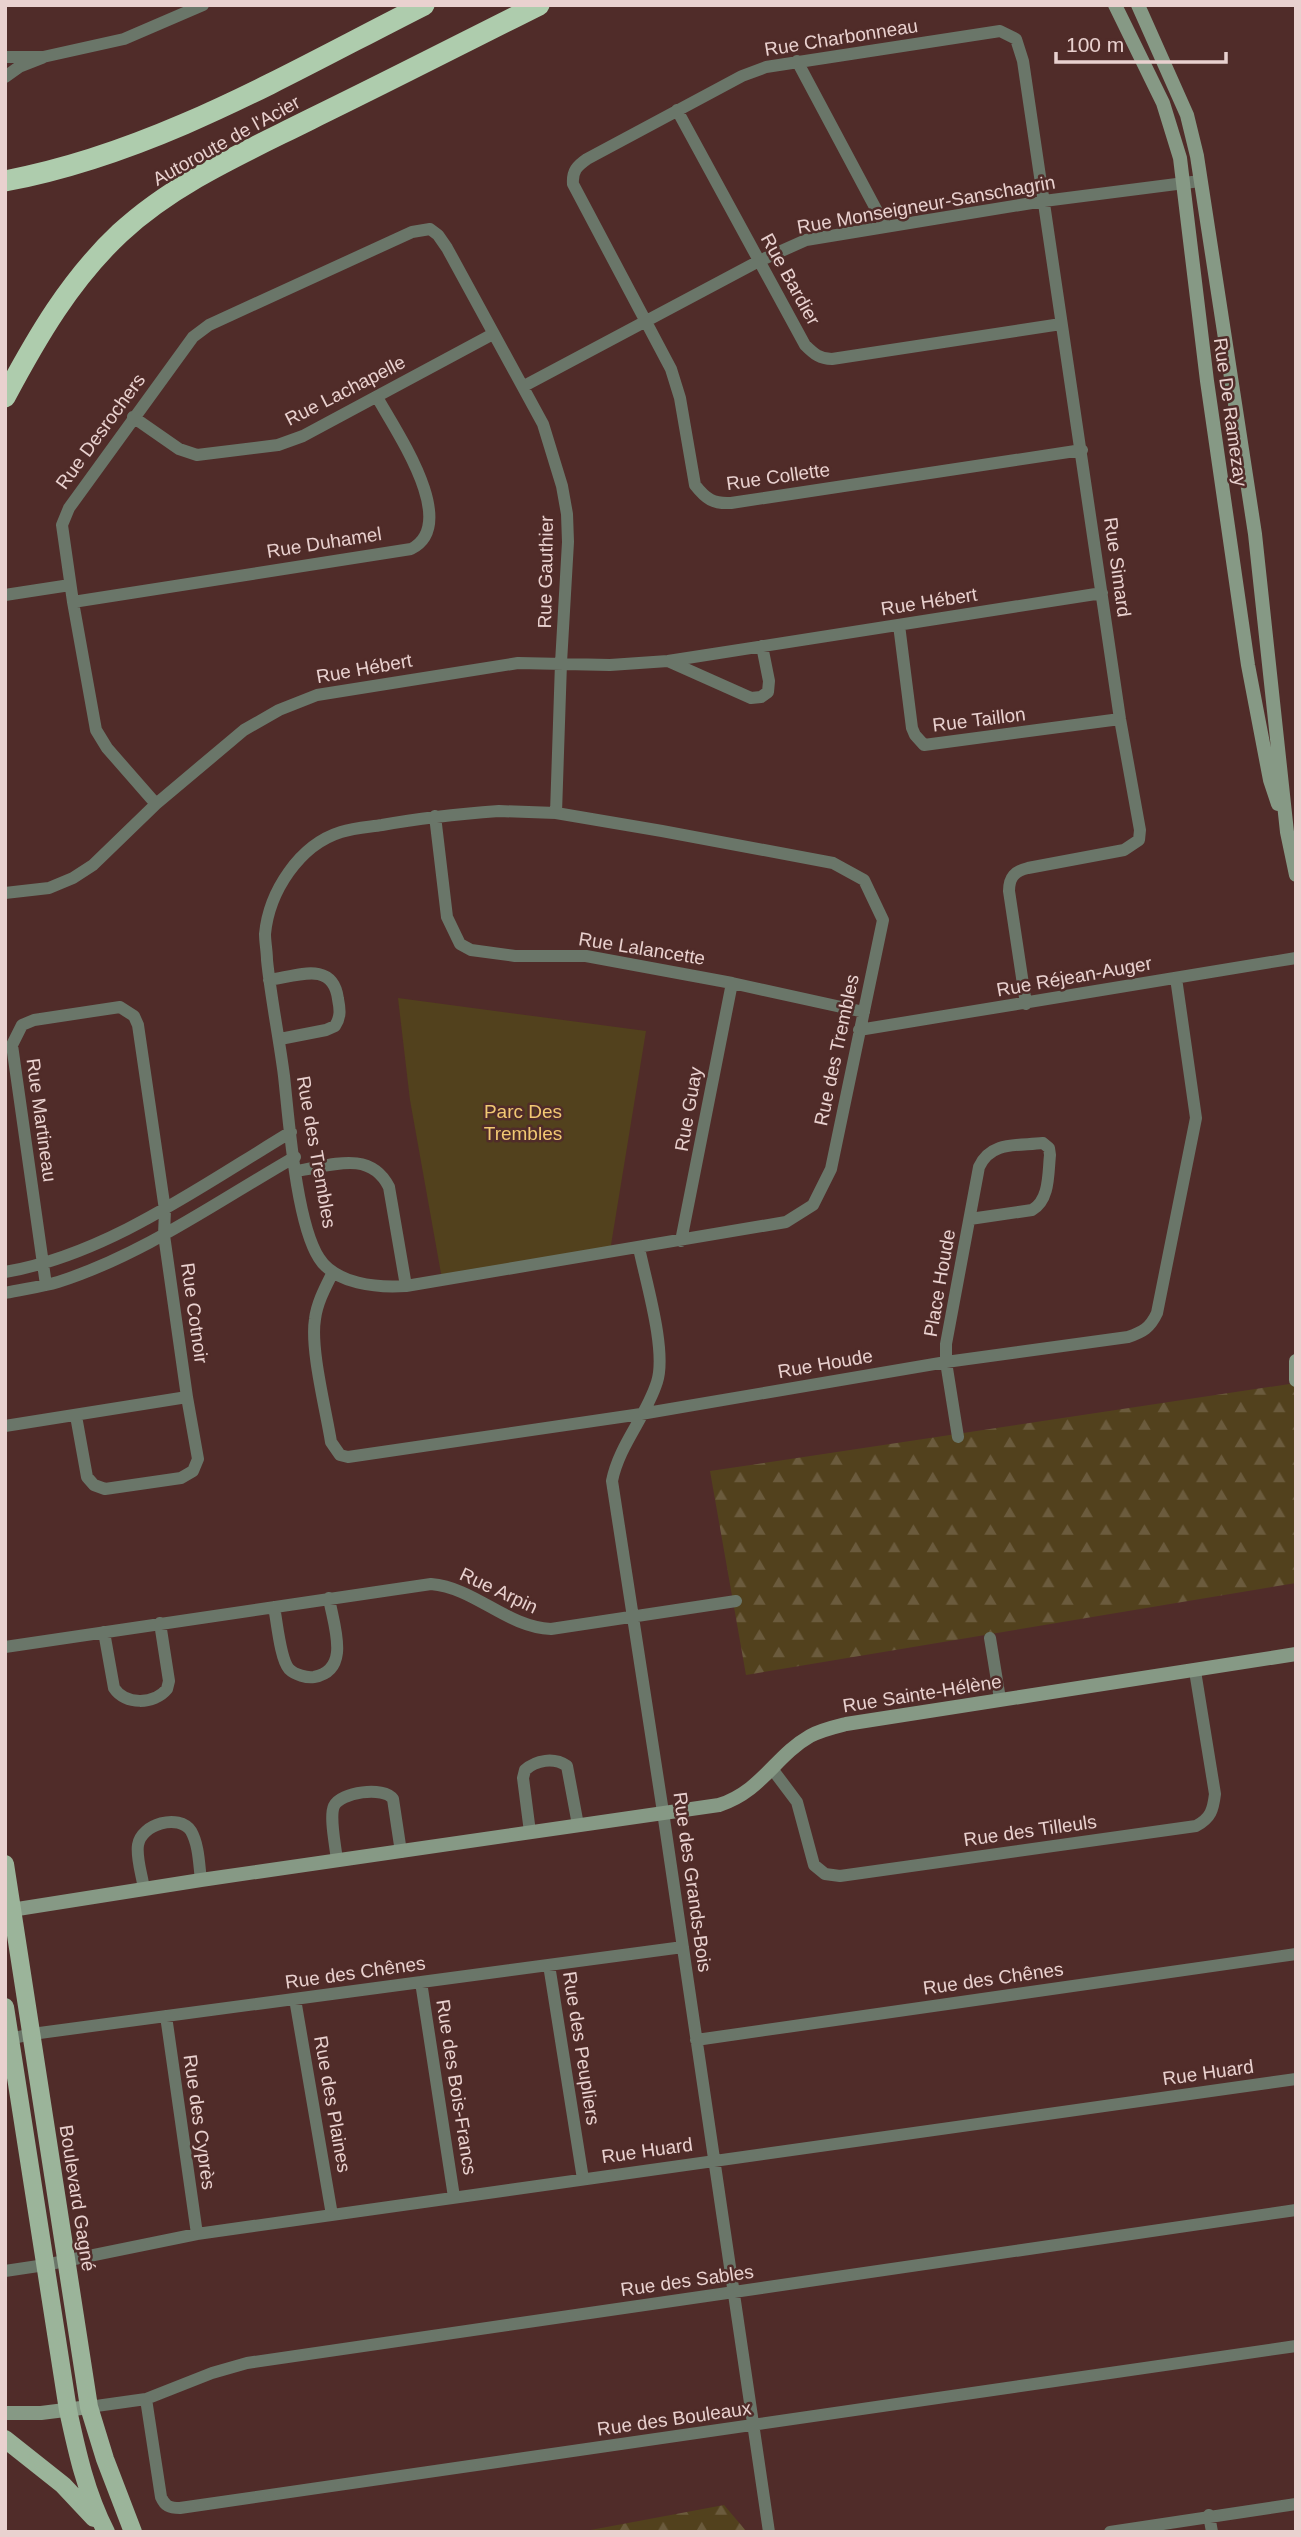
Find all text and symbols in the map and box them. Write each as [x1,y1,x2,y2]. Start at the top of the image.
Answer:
street label: Rue Charbonneau [763,15,919,60]
scale bar [1056,21,1226,65]
text: 100 m [1066,33,1124,56]
street label: Autoroute de l'Acier [149,91,304,190]
street label: Rue Monseigneur-Sanschagrin [795,171,1057,238]
street label: Rue Bardier [757,230,825,329]
street label: Rue De Ramezay [1210,336,1251,488]
street label: Rue Lachapelle [282,351,409,430]
street label: Rue Desrochers [52,370,149,493]
street label: Rue Collette [725,459,831,494]
street label: Rue Gauthier [534,515,557,629]
street label: Rue Simard [1100,516,1135,618]
street label: Rue Duhamel [265,523,383,562]
street label: Rue Hébert [879,583,979,619]
street label: Rue Hébert [314,650,414,687]
street label: Rue Taillon [931,703,1027,736]
street label: Rue Lalancette [577,928,707,969]
street label: Rue Réjean-Auger [995,952,1154,1000]
street label: Rue des Trembles [810,973,863,1128]
street label: Rue Martineau [22,1057,61,1183]
street label: Rue Guay [671,1065,706,1153]
street label: Rue des Trembles [293,1074,340,1230]
park label: Parc Des Trembles [484,1101,562,1144]
street label: Place Houde [920,1228,959,1338]
street label: Rue Cotnoir [177,1261,212,1365]
street label: Rue Houde [776,1345,874,1382]
street label: Rue Arpin [457,1563,541,1618]
street label: Rue Sainte-Hélène [841,1671,1003,1716]
street label: Rue des Grands-Bois [669,1791,716,1973]
street label: Rue des Tilleuls [962,1811,1098,1850]
street label: Rue des Chênes [284,1952,427,1993]
street label: Rue des Chênes [922,1958,1065,1999]
street label: Rue des Peupliers [559,1970,604,2126]
street label: Rue des Bois-Francs [432,1998,481,2176]
street label: Rue des Plaines [310,2034,355,2174]
street label: Rue des Cyprès [180,2053,219,2191]
street label: Rue Huard [1161,2056,1255,2089]
street label: Boulevard Gagné [56,2123,99,2273]
street label: Rue Huard [600,2134,694,2167]
street label: Rue des Sables [619,2261,755,2300]
street label: Rue des Bouleaux [596,2397,753,2440]

